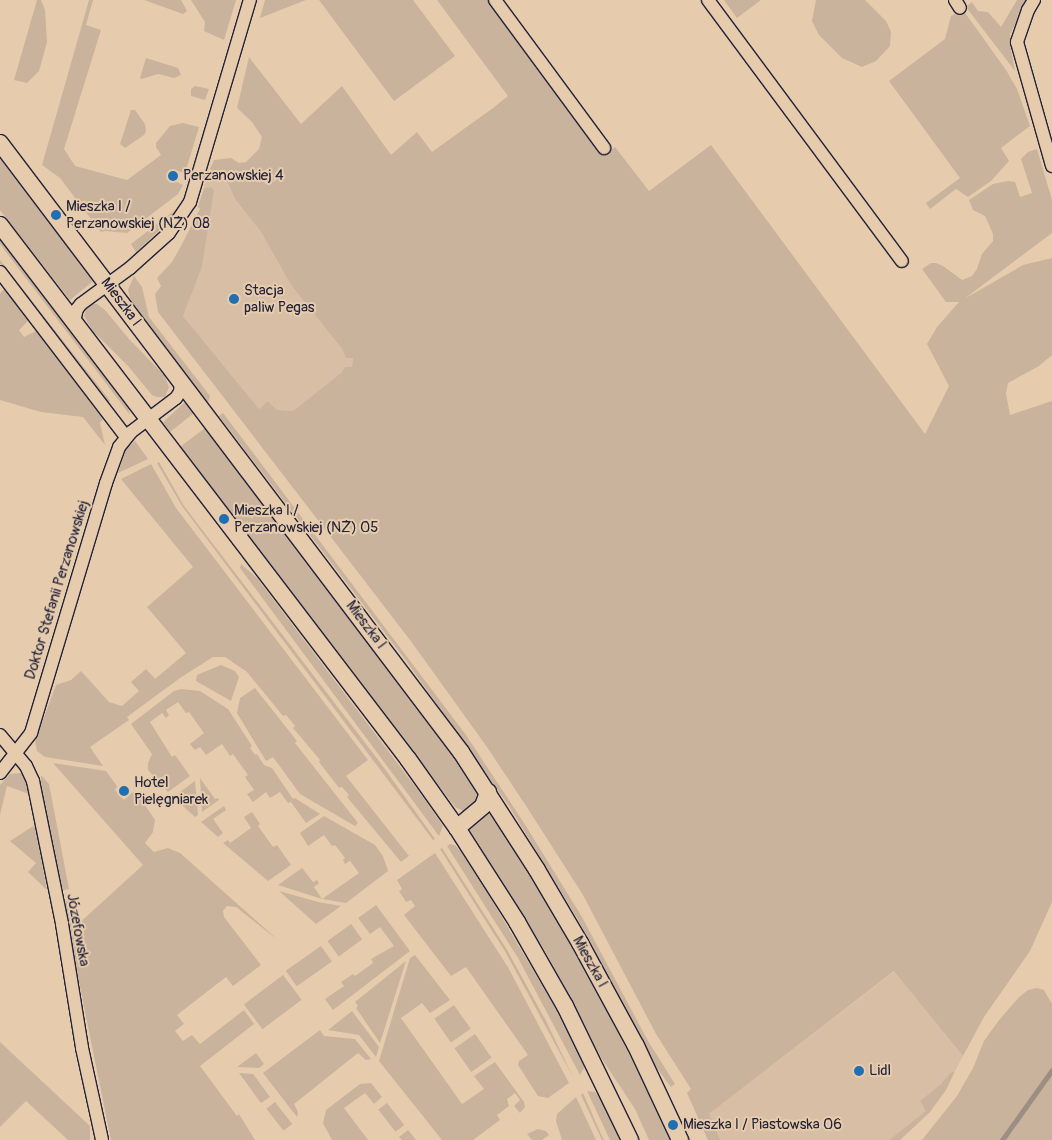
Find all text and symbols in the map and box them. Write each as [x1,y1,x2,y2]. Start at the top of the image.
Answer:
place label: Perzanowskiej 4 [183,167,284,185]
marker: Perzanowskiej 4 [167,170,179,182]
place label: Mieszka I / Perzanowskiej (NŻ) 08 [66,197,210,232]
marker: Mieszka I / Perzanowskiej (NŻ) 08 [50,209,62,221]
street label: Mieszka I [97,274,145,330]
place label: Stacja paliw Pegas [244,281,315,316]
marker: Stacja paliw Pegas [228,293,240,305]
street label: Doktor Stefanii Perzanowskiej [21,498,93,682]
place label: Mieszka I / Perzanowskiej (NŻ) 05 [234,501,378,536]
marker: Mieszka I / Perzanowskiej (NŻ) 05 [218,513,230,525]
street label: Mieszka I [342,597,390,653]
place label: Hotel Pielęgniarek [134,773,208,808]
marker: Hotel Pielęgniarek [118,785,130,797]
street label: Józefowska [63,892,93,968]
street label: Mieszka I [569,933,611,991]
place label: Lidl [869,1062,891,1080]
marker: Lidl [853,1065,865,1077]
place label: Mieszka I / Piastowska 06 [683,1116,842,1134]
marker: Mieszka I / Piastowska 06 [667,1119,679,1131]

